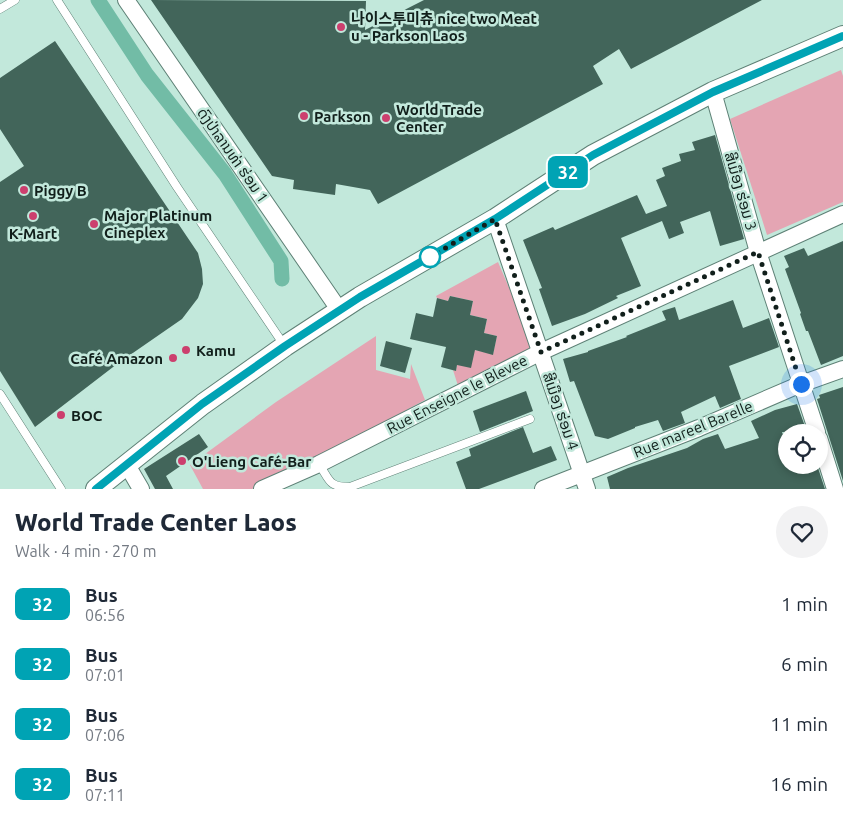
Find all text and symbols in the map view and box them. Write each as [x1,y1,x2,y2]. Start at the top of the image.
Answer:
place label: 나이스투미츄 nice two Meat u - Parkson Laos [351,10,537,44]
marker: 나이스투미츄 nice two Meat u - Parkson Laos [335,21,347,33]
place label: World Trade Center [396,101,482,135]
street label: ດົງປ່າລານທ່າ ຮ່ອມ 1 [194,104,272,206]
place label: Parkson [314,108,371,125]
marker: Parkson [298,110,310,122]
marker: World Trade Center [380,112,392,124]
street label: ສີເມືອງ ຮ່ອມ 3 [722,150,760,232]
line badge: 32 [546,156,590,188]
text: 32 [558,162,578,182]
place label: Piggy B [34,182,87,199]
marker: Piggy B [18,184,30,196]
place label: Major Platinum Cineplex [104,207,212,241]
marker: K-Mart [27,210,39,222]
marker: Major Platinum Cineplex [88,218,100,230]
place label: K-Mart [9,225,58,242]
unlabelled marker [419,246,441,268]
place label: Kamu [196,342,236,359]
marker: Kamu [180,344,192,356]
place label: Café Amazon [70,350,163,367]
street label: Rue Enseigne le Blevee [384,351,530,437]
marker: Café Amazon [167,352,179,364]
street label: ສີເມືອງ ຮ່ອມ 4 [540,370,582,452]
your location [789,372,814,397]
street label: Rue mareel Barelle [631,397,755,461]
place label: BOC [71,407,103,424]
marker: BOC [55,409,67,421]
map controls [778,424,828,474]
button: locate [778,424,828,474]
place label: O'Lieng Café-Bar [192,453,312,470]
marker: O'Lieng Café-Bar [176,455,188,467]
button: heart [776,506,828,558]
text: World Trade Center Laos [15,509,297,536]
text: Walk · 4 min · 270 m [15,542,157,560]
text: Bus [85,584,118,606]
text: 1 min [781,593,828,615]
text: 32 [32,594,53,614]
text: 06:56 [85,606,125,624]
text: Bus [85,644,118,666]
text: 6 min [781,653,828,675]
text: 32 [32,654,53,674]
text: 07:01 [85,666,125,684]
text: Bus [85,704,118,726]
text: 11 min [770,713,828,735]
text: 32 [32,714,53,734]
text: 07:06 [85,726,125,744]
text: Bus [85,764,118,786]
text: 16 min [770,773,828,795]
text: 32 [32,774,53,794]
text: 07:11 [85,786,125,804]

